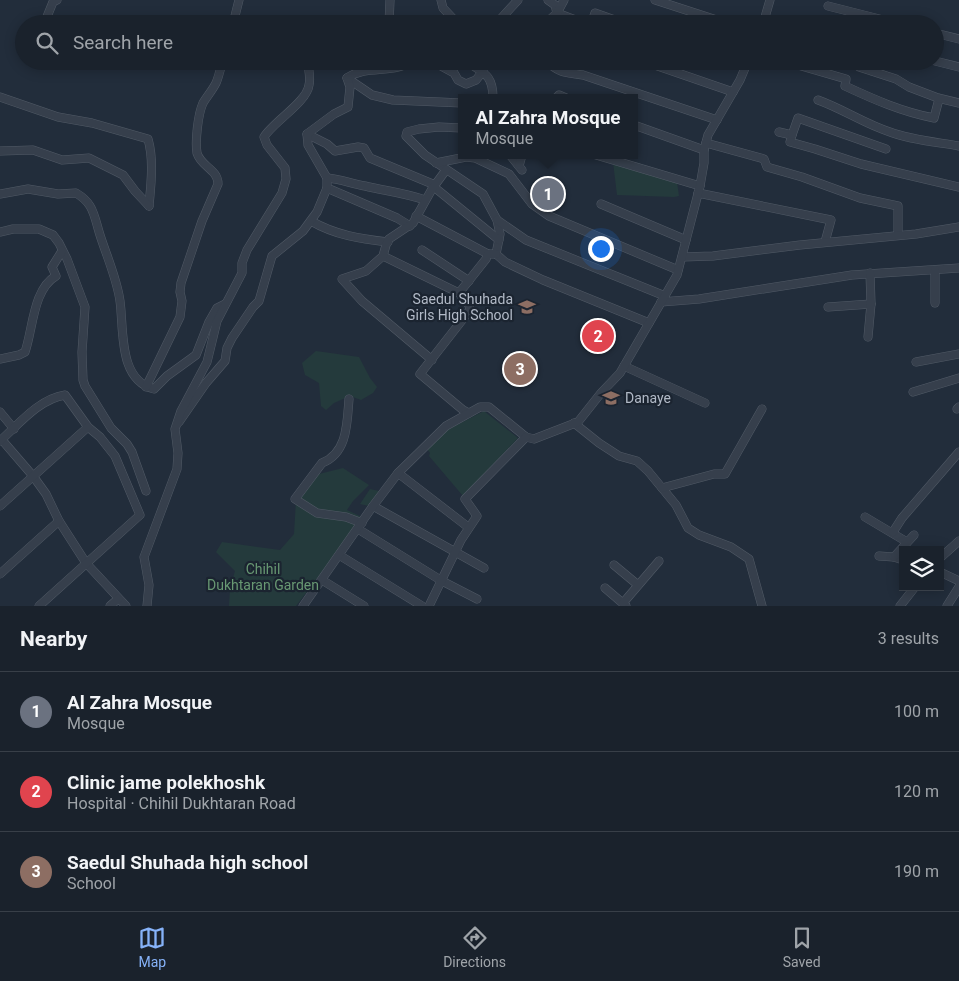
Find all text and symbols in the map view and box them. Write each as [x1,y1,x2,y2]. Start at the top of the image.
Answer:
search box [15,15,944,70]
icon: search [33,29,61,57]
text: Search here [73,31,173,54]
popup [458,94,638,159]
text: Al Zahra Mosque [475,106,621,129]
text: Mosque [475,129,533,148]
pin: 1 [532,175,564,213]
your location [588,236,614,262]
place label: Saedul Shuhada Girls High School [406,291,513,323]
school or university icon: Saedul Shuhada Girls High School [517,297,537,317]
pin: 2 [582,317,614,355]
pin: 3 [504,350,536,388]
school or university icon: Danaye [601,388,621,408]
place label: Danaye [625,390,671,406]
map controls [899,546,944,591]
button: layers [899,546,944,591]
park label: Chihil Dukhtaran Garden [207,561,319,593]
text: Nearby [20,627,87,651]
text: 3 results [878,629,939,648]
text: Al Zahra Mosque [67,691,212,714]
text: 1 [31,702,41,721]
text: 100 m [894,702,939,721]
text: Mosque [67,714,125,733]
text: Clinic jame polekhoshk [67,771,265,794]
text: 2 [31,782,41,801]
text: 120 m [894,782,939,801]
text: Hospital · Chihil Dukhtaran Road [67,794,296,813]
text: Saedul Shuhada high school [67,851,308,874]
text: 3 [31,862,41,881]
text: 190 m [894,862,939,881]
text: School [67,874,116,893]
tab: Map [138,924,166,970]
tab: Directions [443,924,506,970]
tab: Saved [783,924,821,970]

